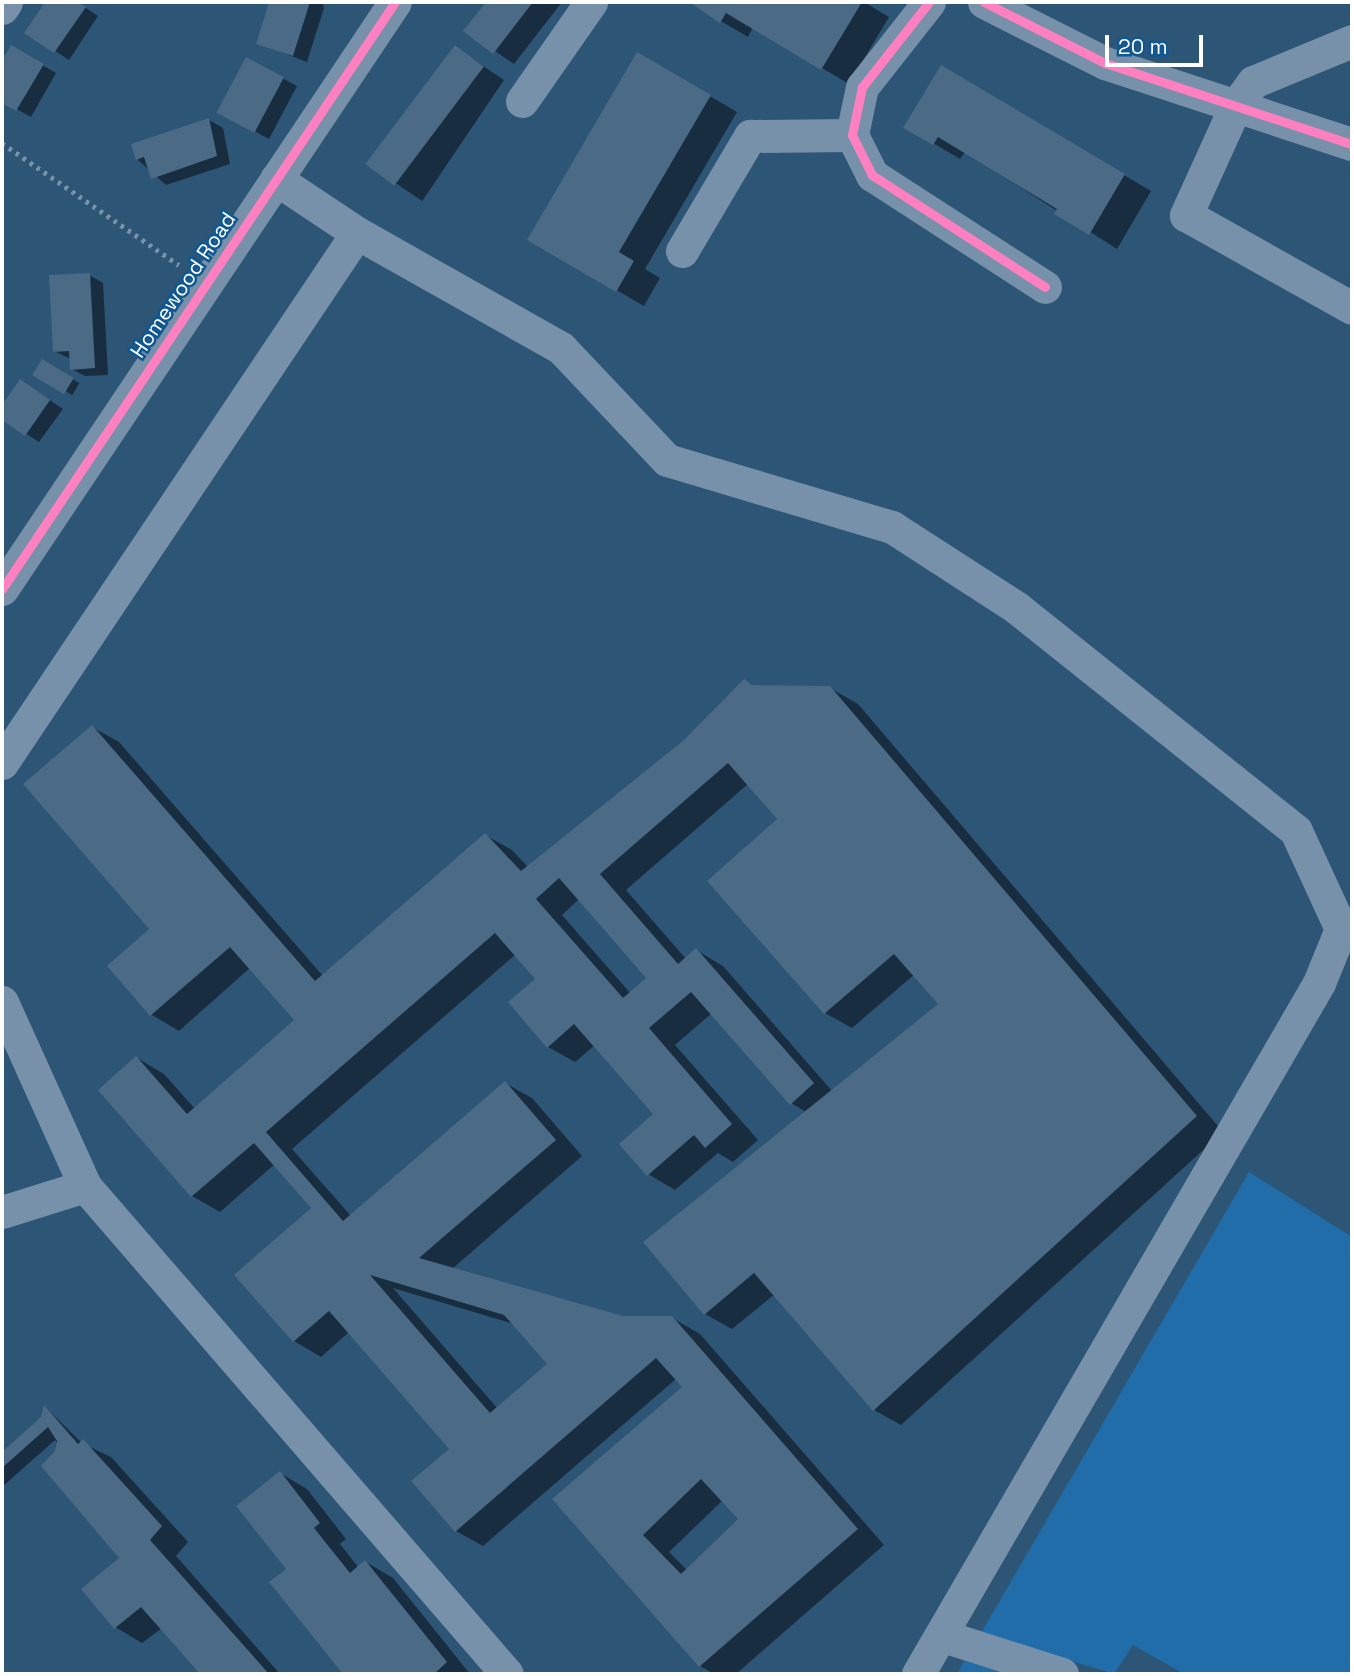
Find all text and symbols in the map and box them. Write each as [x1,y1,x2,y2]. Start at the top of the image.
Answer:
scale bar [1109,21,1207,65]
text: 20 m [1118,33,1168,60]
street label: Homewood Road [125,207,241,363]

